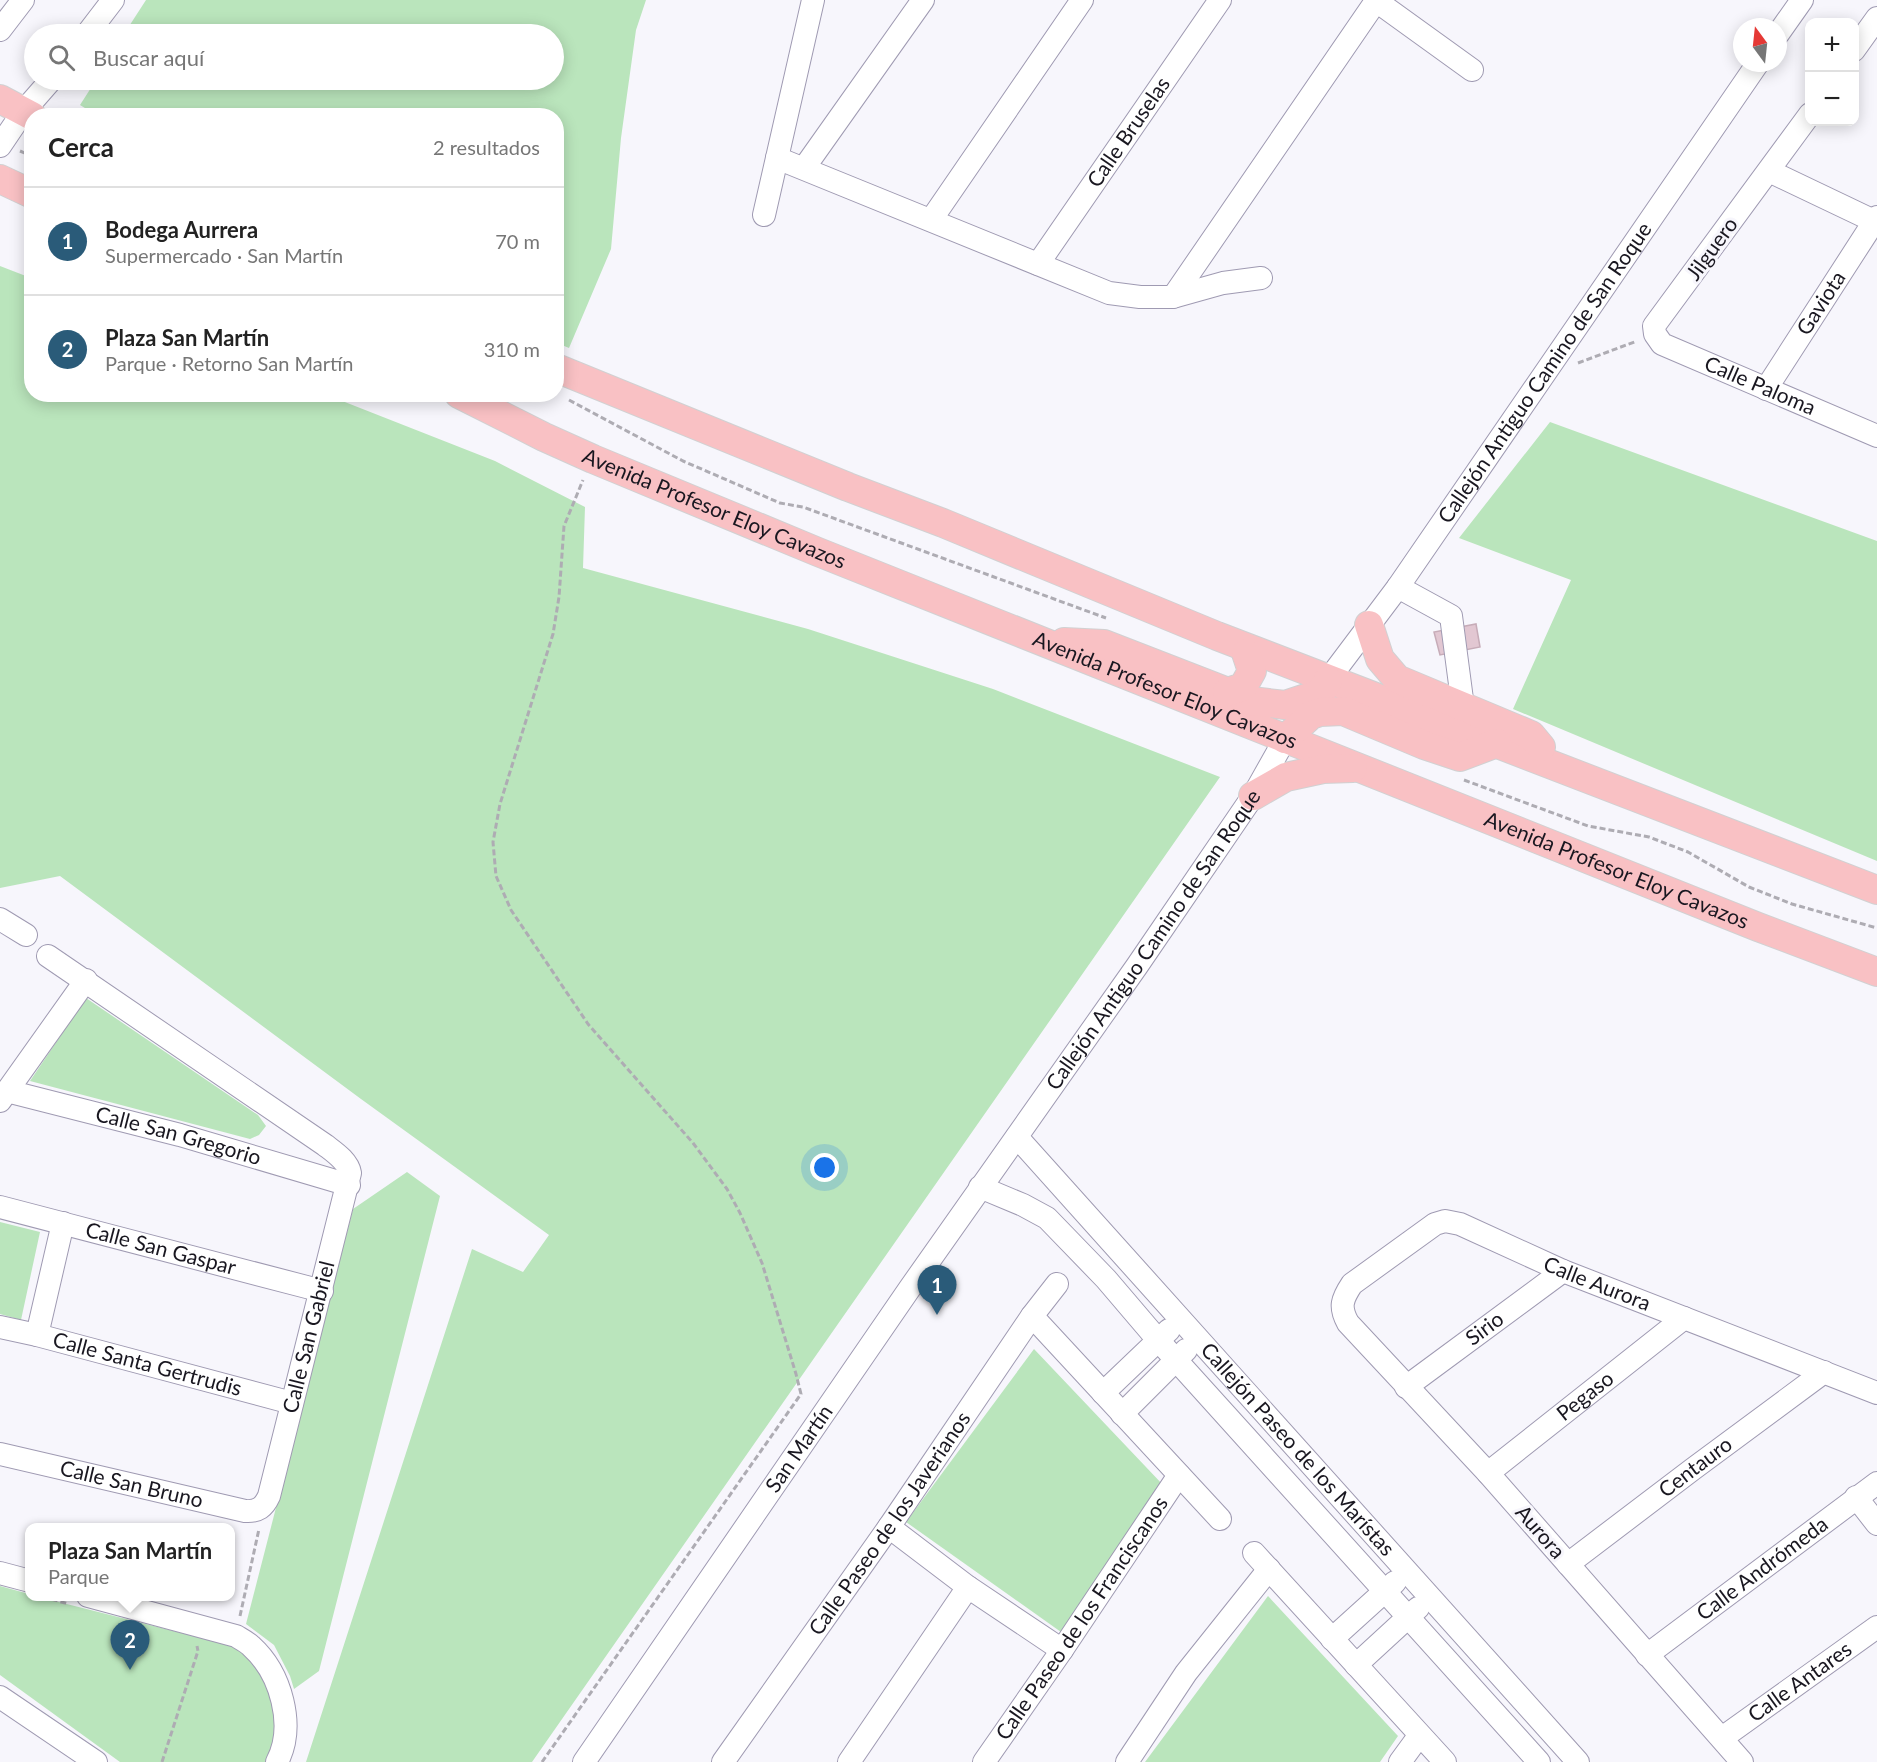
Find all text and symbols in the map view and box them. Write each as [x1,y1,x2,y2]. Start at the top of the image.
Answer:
north arrow [1733,18,1787,72]
map controls [1805,18,1859,126]
button: + [1805,18,1859,72]
search box [24,24,564,90]
icon: search [45,41,78,74]
text: Buscar aquí [93,44,204,71]
street label: Calle Bruselas [1081,72,1174,191]
button: − [1805,72,1859,126]
text: Cerca [48,131,114,163]
text: 2 resultados [433,135,540,159]
street label: Jilguero [1680,212,1742,284]
text: Bodega Aurrera [105,216,258,243]
street label: Callejón Antiguo Camino de San Roque [1432,217,1656,527]
text: 1 [62,229,73,253]
text: 70 m [495,229,540,253]
text: Supermercado · San Martín [105,243,343,267]
street label: Gaviota [1790,266,1850,339]
text: Plaza San Martín [105,324,269,351]
text: 2 [62,337,73,361]
text: 310 m [484,337,540,361]
street label: Calle Paloma [1701,350,1820,419]
text: Parque · Retorno San Martín [105,351,353,375]
street label: Avenida Profesor Eloy Cavazos [579,442,850,573]
street label: Avenida Profesor Eloy Cavazos [1030,625,1301,753]
street label: Callejón Antiguo Camino de San Roque [1040,784,1265,1094]
street label: Avenida Profesor Eloy Cavazos [1481,805,1753,933]
street label: Calle San Gregorio [93,1100,264,1169]
your location [810,1153,839,1182]
street label: Calle San Gaspar [83,1216,239,1279]
street label: Calle Aurora [1540,1250,1655,1315]
street label: Calle San Gabriel [276,1258,338,1415]
pin: 1 [918,1266,956,1315]
street label: Sirio [1460,1305,1508,1350]
street label: Calle Santa Gertrudis [51,1326,245,1400]
street label: Callejón Paseo de los Marístas [1197,1337,1401,1560]
street label: Pegaso [1551,1365,1618,1425]
street label: San Martín [759,1399,837,1497]
street label: Calle Paseo de los Javerianos [803,1406,975,1639]
street label: Centauro [1653,1431,1736,1502]
street label: Calle San Bruno [58,1454,206,1512]
street label: Calle Paseo de los Franciscanos [989,1491,1172,1744]
street label: Aurora [1511,1499,1571,1563]
street label: Calle Andrómeda [1691,1510,1832,1625]
popup [25,1523,235,1601]
text: Plaza San Martín [48,1537,212,1564]
text: Parque [48,1564,109,1588]
pin: 2 [110,1620,150,1670]
street label: Calle Antares [1743,1635,1856,1726]

